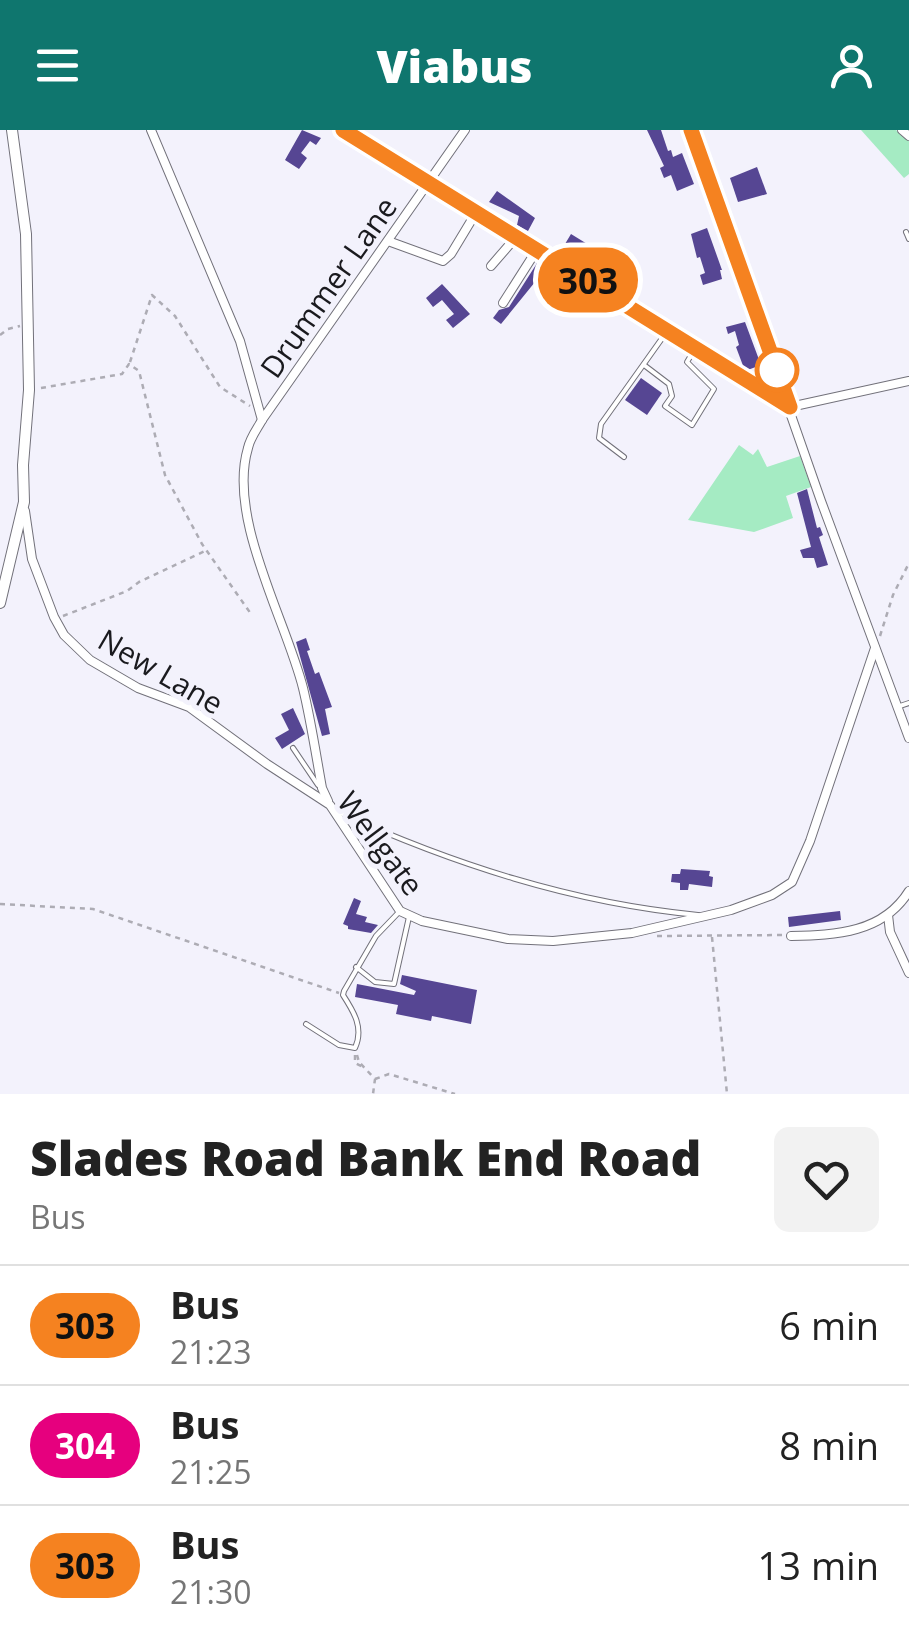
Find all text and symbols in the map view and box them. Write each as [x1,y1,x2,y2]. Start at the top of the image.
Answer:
text: Viabus [376,35,533,96]
icon: menu [30,38,85,93]
icon: person [824,38,879,93]
street label: Drummer Lane [250,188,406,386]
line badge: 303 [530,248,646,312]
text: 303 [558,257,618,304]
unlabelled marker [756,349,798,391]
street label: New Lane [91,619,231,723]
street label: Wellgate [328,783,434,903]
text: Slades Road Bank End Road [30,1125,701,1190]
button: heart [774,1127,879,1232]
text: Bus [30,1195,86,1238]
text: Bus [170,1278,239,1330]
text: 6 min [779,1299,879,1351]
text: 303 [55,1302,115,1349]
text: 21:23 [170,1330,252,1373]
text: Bus [170,1398,239,1450]
text: 8 min [779,1419,879,1471]
text: 304 [55,1422,115,1469]
text: 21:25 [170,1450,252,1493]
text: Bus [170,1518,239,1570]
text: 13 min [758,1539,879,1591]
text: 303 [55,1542,115,1589]
text: 21:30 [170,1570,252,1613]

